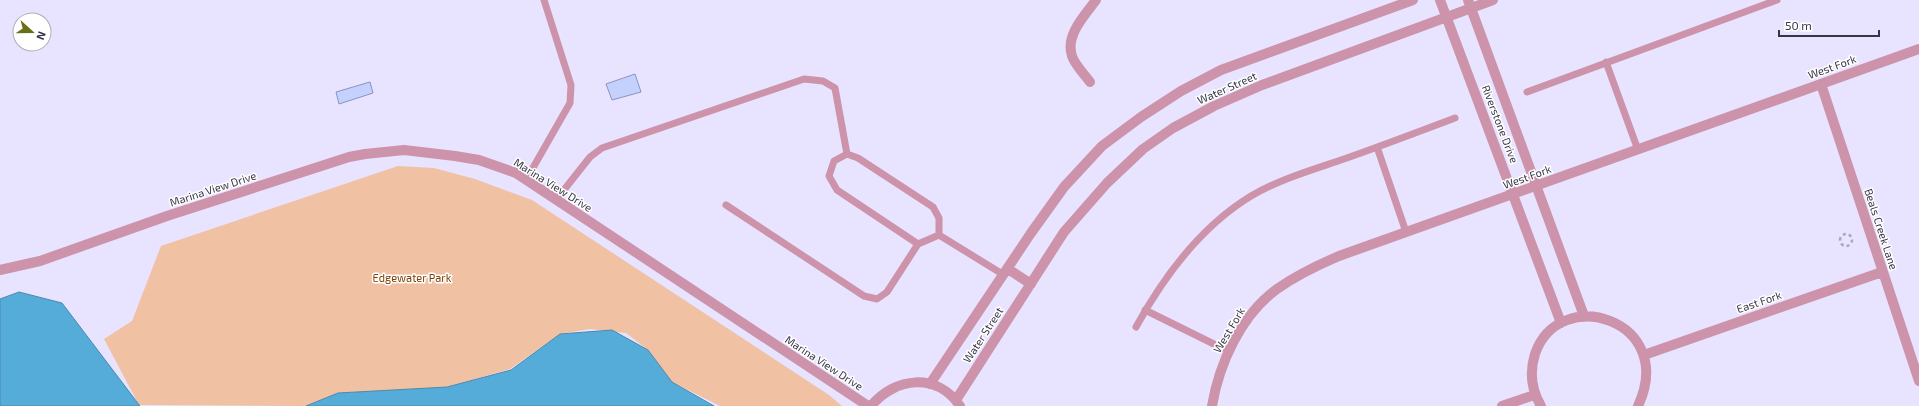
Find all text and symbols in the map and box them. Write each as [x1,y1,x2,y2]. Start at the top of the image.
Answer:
north arrow [12,12,52,52]
scale bar [1779,12,1879,38]
text: 50 m [1785,18,1812,32]
text: N [34,30,49,42]
street label: West Fork [1806,52,1858,81]
street label: Water Street [1195,69,1259,106]
street label: Riverstone Drive [1480,83,1521,165]
street label: Marina View Drive [512,155,595,214]
street label: West Fork [1501,162,1553,191]
street label: Marina View Drive [168,168,258,209]
street label: Beals Creek Lane [1862,187,1901,271]
park label: Edgewater Park [373,271,452,284]
street label: East Fork [1735,288,1783,315]
street label: West Fork [1210,304,1247,355]
street label: Water Street [960,305,1005,365]
street label: Marina View Drive [783,333,866,393]

